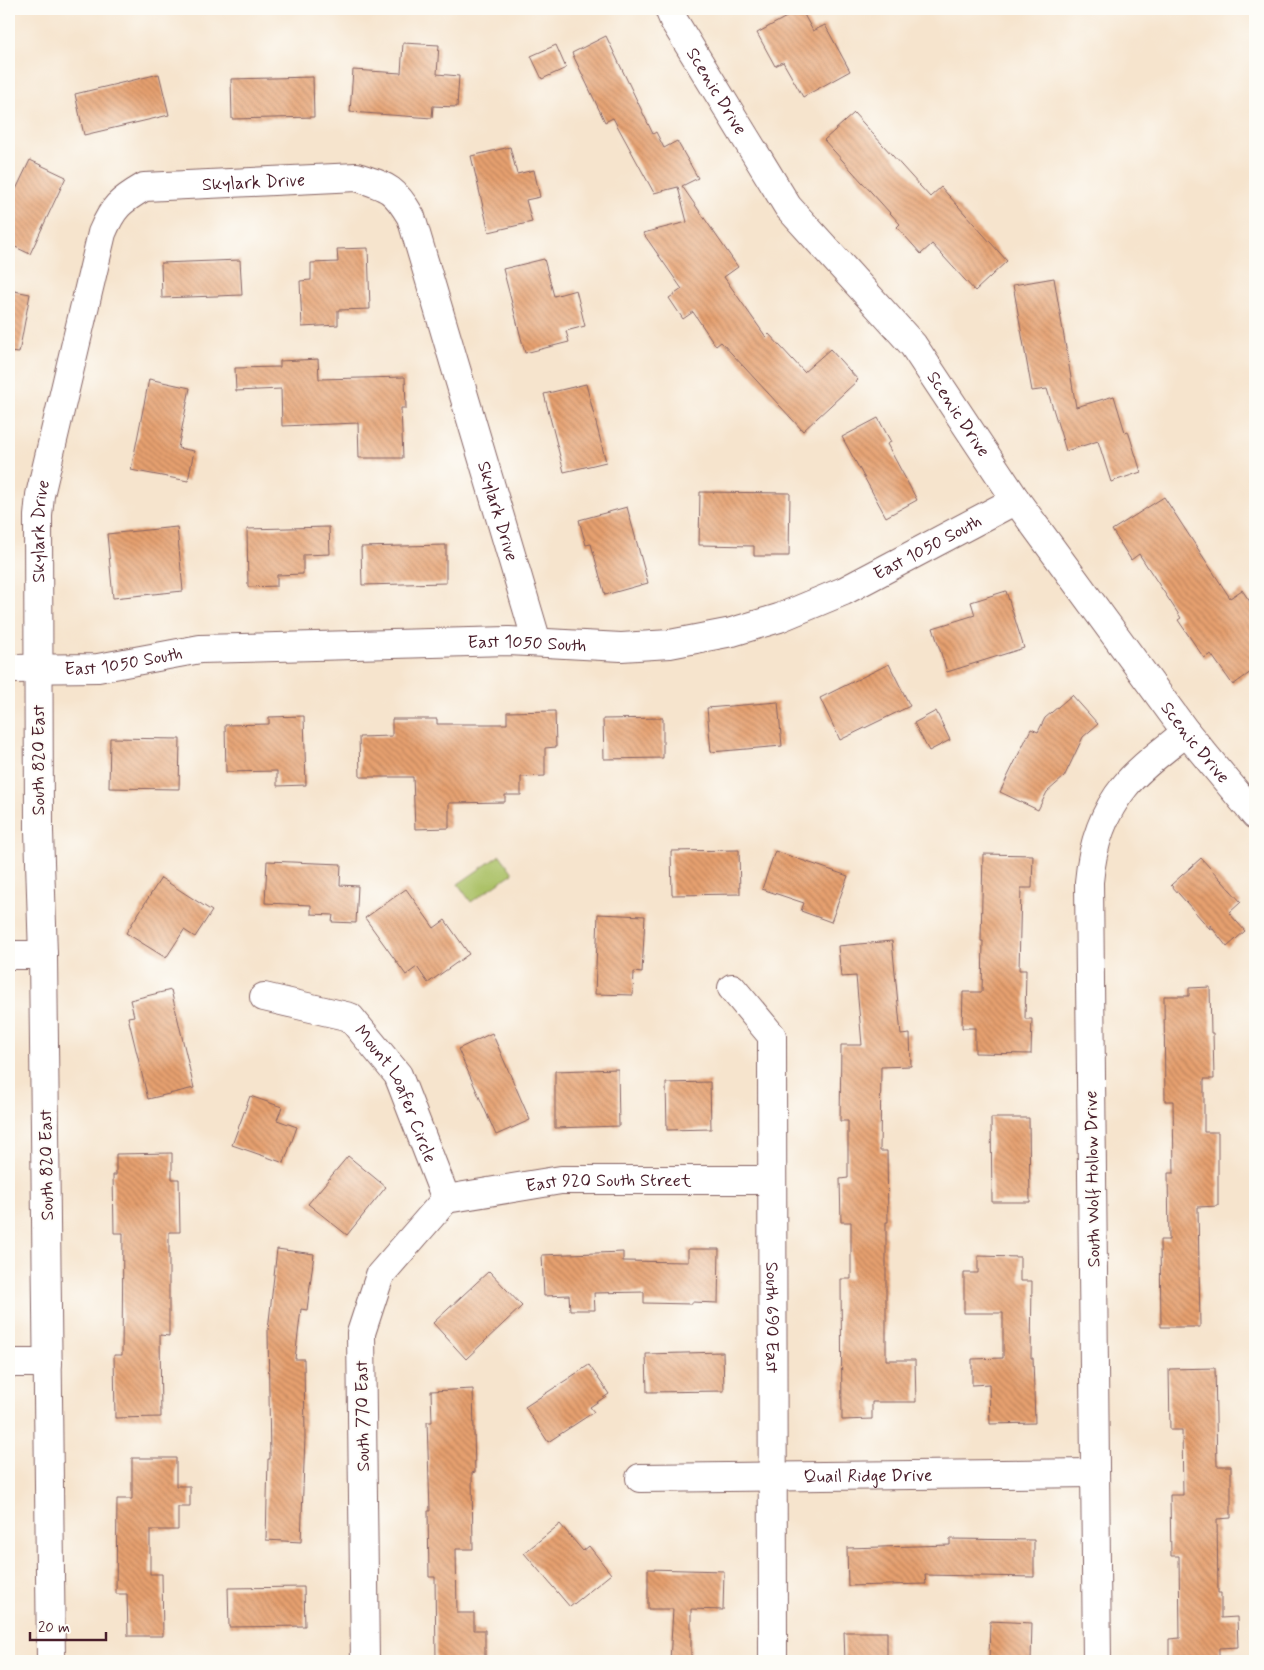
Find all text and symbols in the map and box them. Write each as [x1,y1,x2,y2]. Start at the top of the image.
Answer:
street label: Scenic Drive [680,43,752,140]
street label: Skylark Drive [201,168,306,197]
street label: Scenic Drive [921,367,995,462]
street label: Skylark Drive [471,458,523,564]
street label: Skylark Drive [27,478,56,583]
street label: East 1050 South [870,509,986,586]
street label: East 1050 South [467,630,587,658]
street label: East 1050 South [64,642,184,681]
street label: Scenic Drive [1155,697,1235,789]
street label: South 820 East [27,704,51,816]
street label: Mount Loafer Circle [348,1020,442,1166]
street label: South Wolf Hollow Drive [1079,1090,1107,1268]
street label: South 820 East [34,1109,60,1221]
street label: East 920 South Street [524,1169,692,1199]
street label: South 690 East [759,1262,784,1374]
street label: South 770 East [350,1360,376,1472]
street label: Quail Ridge Drive [803,1464,933,1489]
scale bar [30,1610,106,1642]
text: 20 m [38,1618,70,1638]

